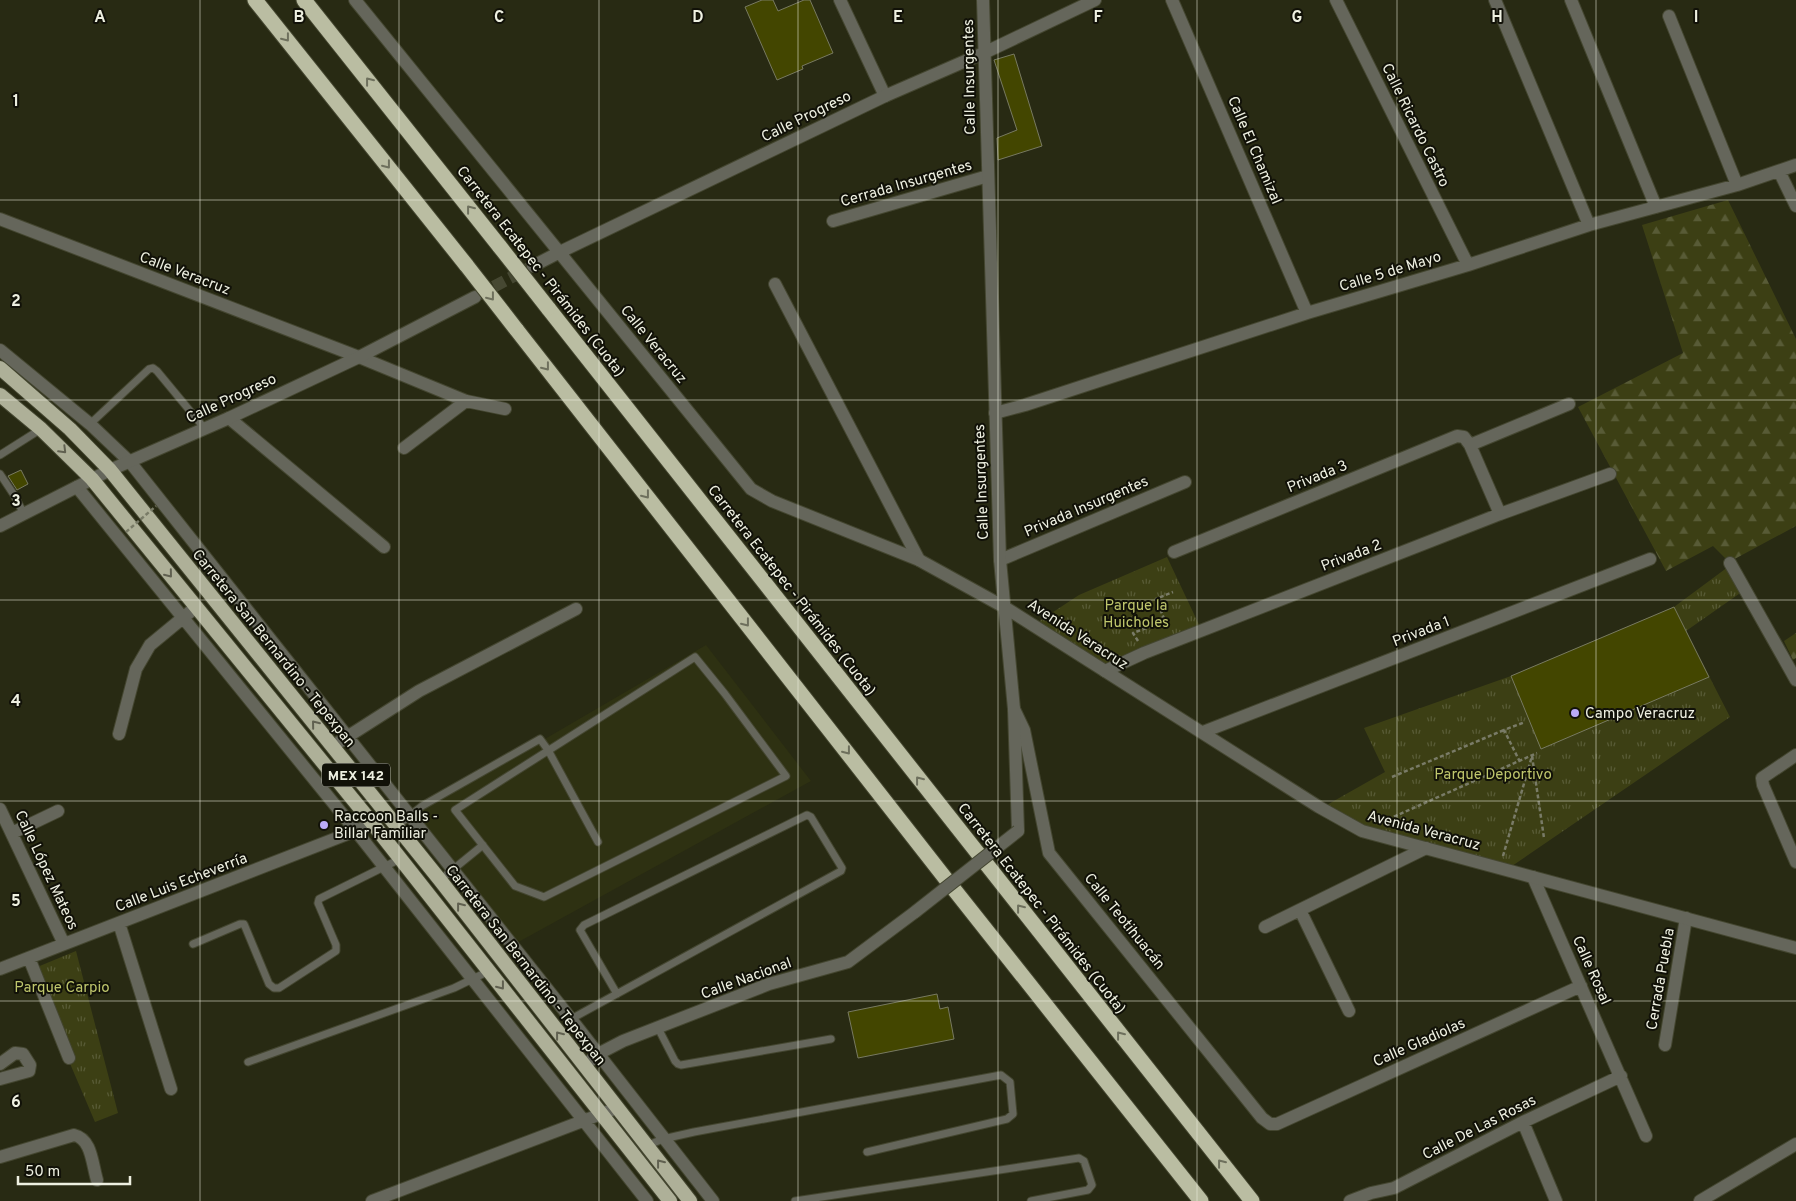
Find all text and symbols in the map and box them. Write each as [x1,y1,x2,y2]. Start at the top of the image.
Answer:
text: A [94,8,106,28]
text: B [293,8,305,28]
text: C [494,8,504,28]
text: D [692,8,704,28]
text: E [893,8,903,28]
text: F [1093,8,1103,28]
text: G [1292,8,1302,28]
text: H [1491,8,1503,28]
text: I [1694,8,1698,28]
street label: Calle Insurgentes [960,19,981,135]
one-way arrow [280,32,288,41]
street label: Calle Ricardo Castro [1376,61,1453,191]
one-way arrow [365,78,374,87]
street label: Calle Progreso [759,87,855,147]
text: 1 [13,92,19,112]
street label: Calle El Chamizal [1222,94,1285,208]
street label: Cerrada Insurgentes [838,157,974,212]
one-way arrow [381,159,389,168]
street label: Carretera Ecatepec - Pirámides (Cuota) [452,163,628,381]
one-way arrow [466,205,475,214]
street label: Calle Veracruz [136,248,233,300]
street label: Calle 5 de Mayo [1337,248,1444,297]
one-way arrow [486,291,494,300]
text: 2 [11,292,21,312]
street label: Calle Veracruz [615,302,690,388]
one-way arrow [541,361,549,370]
street label: Calle Progreso [183,370,280,429]
street label: Calle Insurgentes [971,424,994,540]
one-way arrow [57,445,66,454]
street label: Privada 3 [1285,457,1351,498]
street label: Privada Insurgentes [1022,473,1152,542]
street label: Carretera Ecatepec - Pirámides (Cuota) [703,482,879,700]
one-way arrow [641,489,649,498]
text: 3 [11,492,21,512]
street label: Privada 2 [1318,536,1385,577]
street label: Carretera San Bernardino - Tepexpan [187,546,359,752]
one-way arrow [163,568,172,577]
street label: Avenida Veracruz [1023,596,1131,675]
park label: Parque la Huicholes [1103,597,1169,633]
street label: Privada 1 [1390,613,1453,652]
one-way arrow [741,617,749,626]
text: 4 [11,692,21,712]
place label: Campo Veracruz [1585,705,1695,724]
marker: Campo Veracruz [1569,707,1581,719]
one-way arrow [313,721,321,730]
one-way arrow [841,745,849,754]
road number: MEX 142 [322,764,390,786]
park label: Parque Deportivo [1434,766,1552,785]
one-way arrow [917,777,925,786]
street label: Carretera Ecatepec - Pirámides (Cuota) [953,800,1129,1018]
street label: Avenida Veracruz [1365,807,1482,856]
street label: Calle López Mateos [10,808,82,934]
place label: Raccoon Balls - Billar Familiar [334,808,438,844]
marker: Raccoon Balls - Billar Familiar [318,819,330,831]
street label: Calle Luis Echeverría [113,849,250,917]
street label: Carretera San Bernardino - Tepexpan [441,862,609,1070]
street label: Calle Teotihuacán [1079,870,1169,974]
text: 5 [11,892,21,912]
one-way arrow [458,903,466,912]
one-way arrow [1017,905,1025,914]
street label: Cerrada Puebla [1643,927,1680,1032]
street label: Calle Rosal [1567,933,1614,1008]
street label: Calle Nacional [698,954,795,1005]
park label: Parque Carpio [14,979,110,998]
one-way arrow [496,980,504,989]
street label: Calle Gladiolas [1371,1015,1469,1072]
one-way arrow [557,1032,565,1041]
one-way arrow [1118,1032,1126,1041]
street label: Calle De Las Rosas [1420,1091,1540,1165]
text: 6 [11,1093,21,1113]
scale bar [18,1154,130,1186]
one-way arrow [657,1160,665,1169]
one-way arrow [1219,1160,1227,1169]
text: 50 m [25,1163,60,1182]

